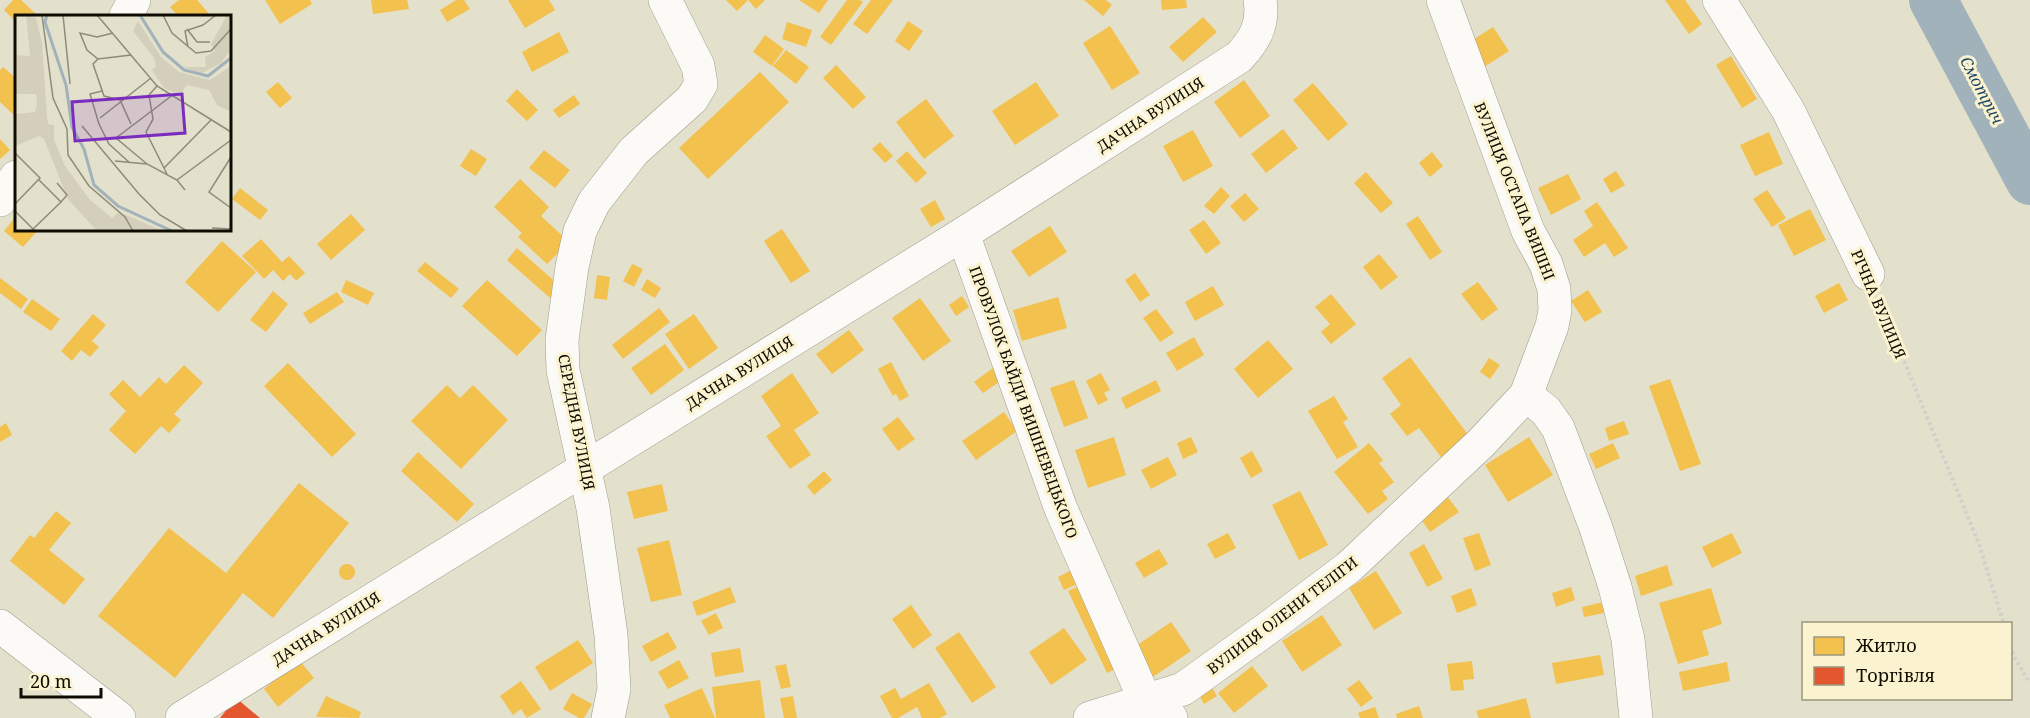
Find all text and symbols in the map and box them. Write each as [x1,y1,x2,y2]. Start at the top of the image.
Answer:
inset map [15,15,231,231]
water label: Смотрич [1955,52,2009,128]
street label: ДАЧНА ВУЛИЦЯ [1093,72,1207,156]
street label: ВУЛИЦЯ ОСТАПА ВИШНІ [1470,99,1560,283]
street label: РІЧНА ВУЛИЦЯ [1847,246,1911,362]
street label: ПРОВУЛОК БАЙДИ ВИШНЕВЕЦЬКОГО [965,263,1083,541]
street label: ДАЧНА ВУЛИЦЯ [681,331,797,413]
street label: СЕРЕДНЯ ВУЛИЦЯ [554,352,600,492]
street label: ВУЛИЦЯ ОЛЕНИ ТЕЛІГИ [1203,552,1361,678]
street label: ДАЧНА ВУЛИЦЯ [268,587,384,669]
legend [1802,622,2012,700]
text: Житло [1855,633,1917,657]
scale bar [21,661,100,699]
text: Торгівля [1856,663,1935,687]
text: 20 m [30,669,72,693]

